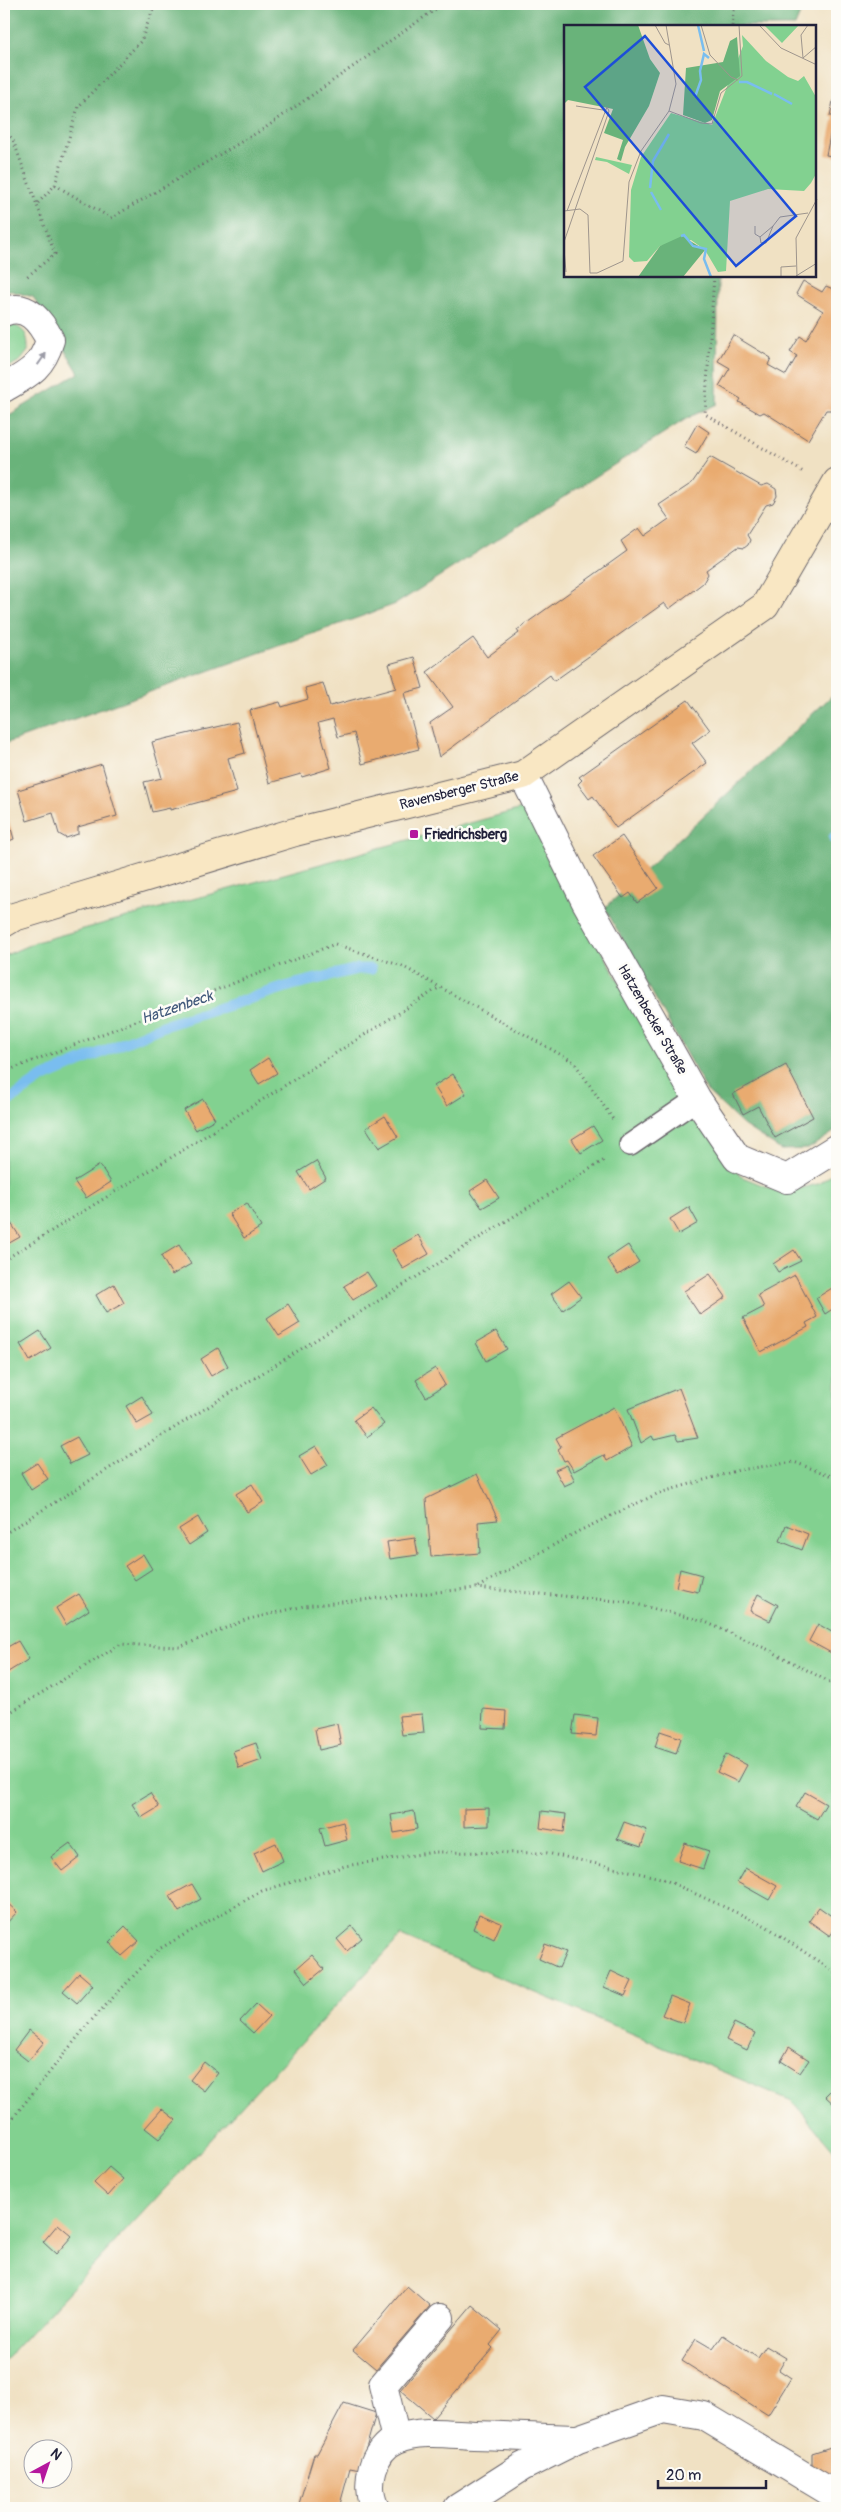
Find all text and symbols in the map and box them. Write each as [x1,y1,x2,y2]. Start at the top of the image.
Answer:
inset map [564,25,816,278]
one-way arrow [37,352,47,366]
street label: Ravensberger Straße [398,767,520,813]
place label: Friedrichsberg [424,826,507,843]
marker: Friedrichsberg [408,828,420,840]
street label: Hatzenbecker Straße [614,961,691,1077]
water label: Hatzenbeck [139,986,217,1029]
north arrow [22,2440,72,2490]
text: N [47,2445,65,2464]
scale bar [658,2457,766,2489]
text: 20 m [666,2466,701,2485]

